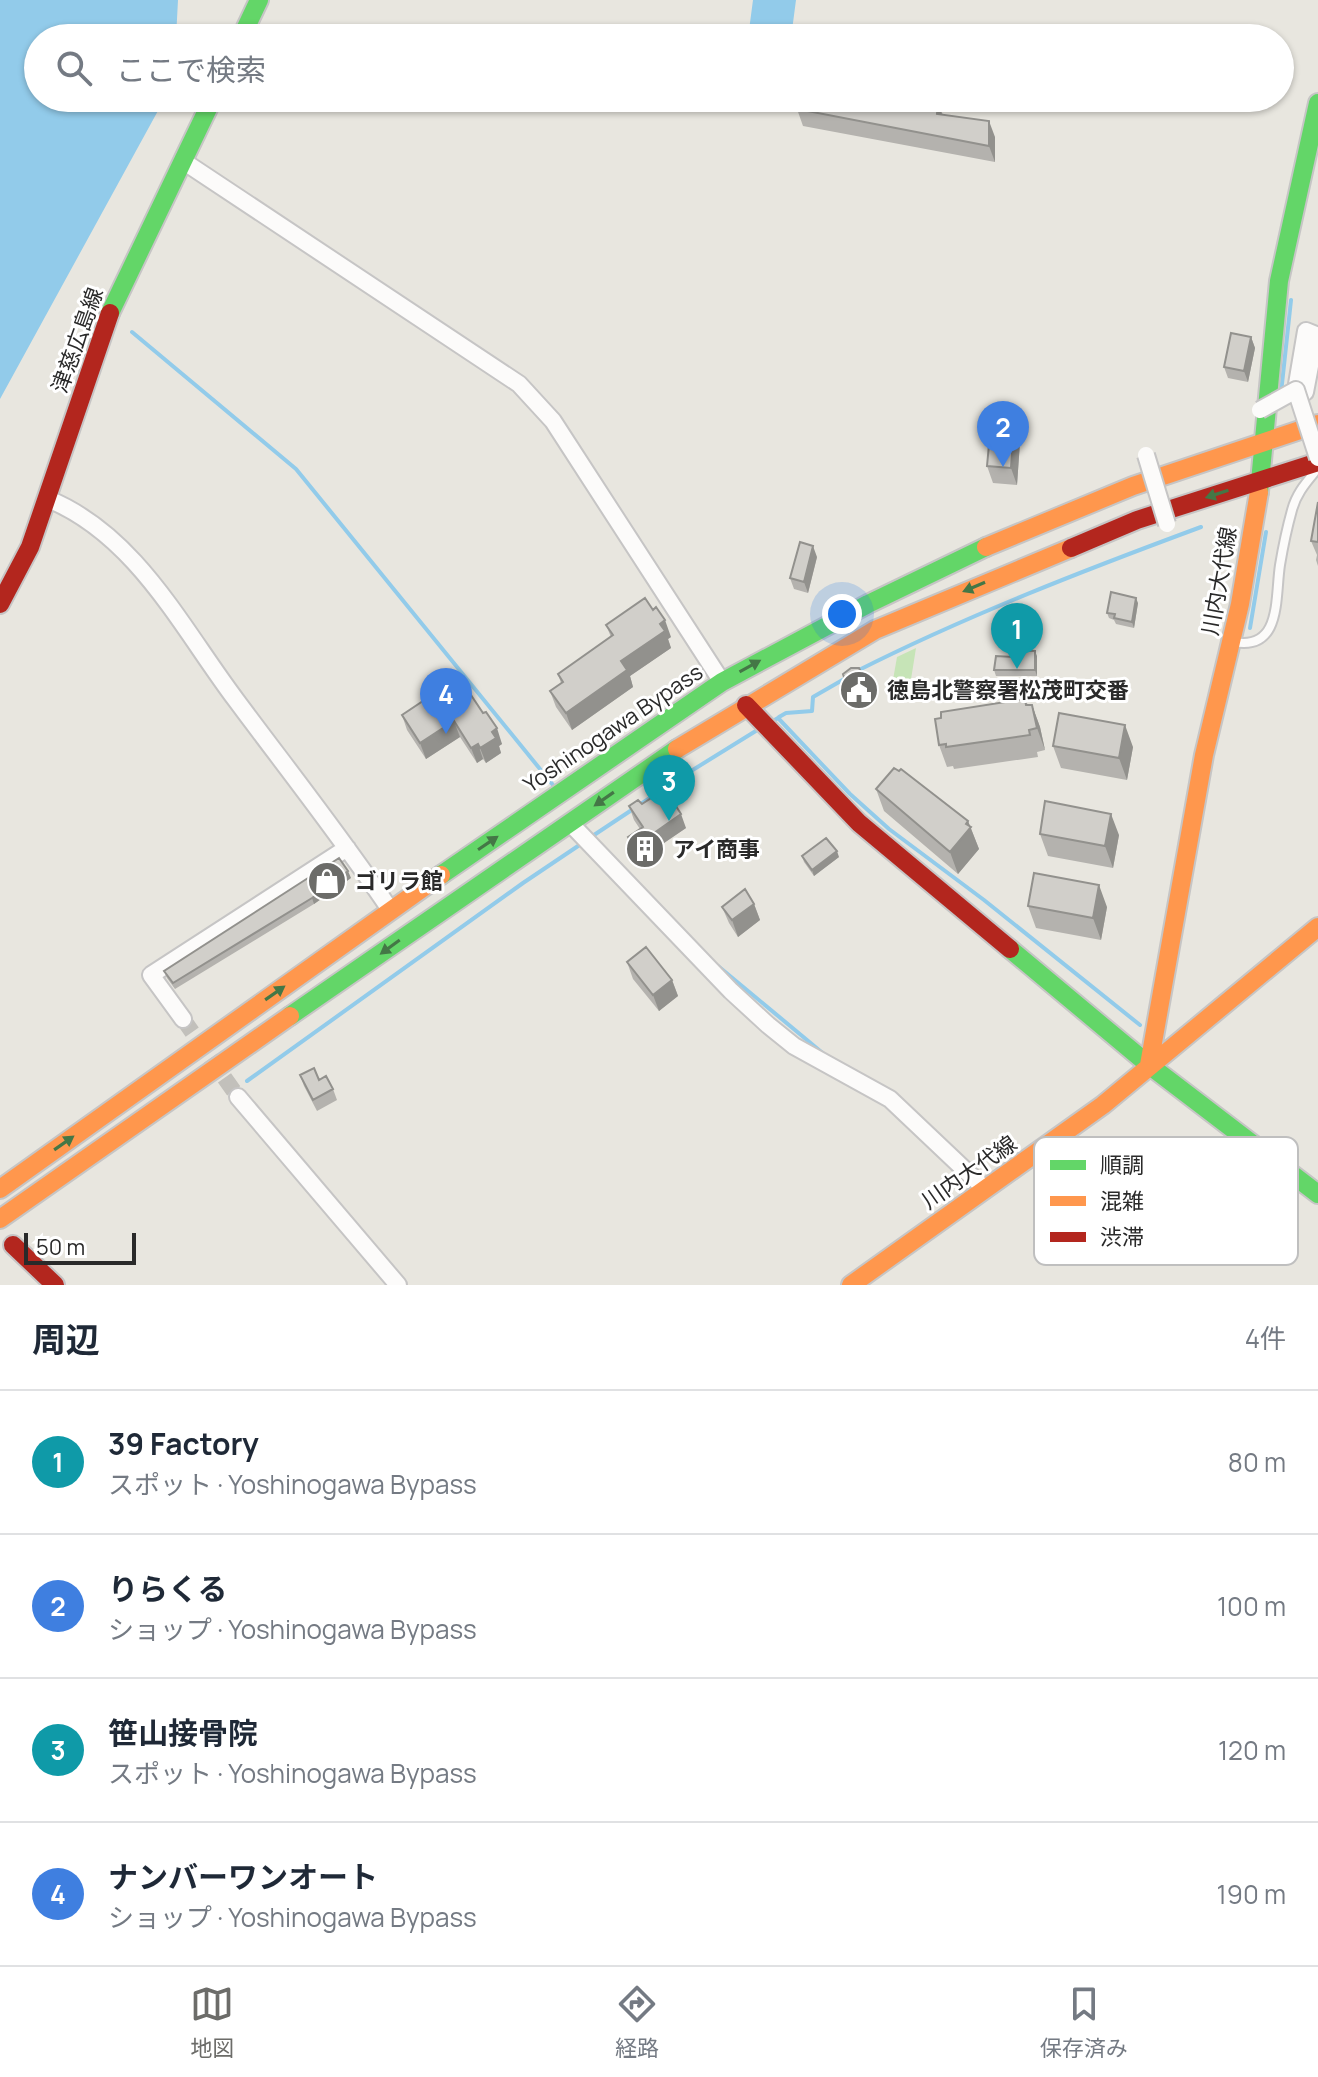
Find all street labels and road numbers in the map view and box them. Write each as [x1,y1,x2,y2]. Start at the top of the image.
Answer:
street label: 津慈広島線 [44,283,110,397]
street label: 川内大代線 [1195,524,1243,638]
street label: Yoshinogawa Bypass [517,657,709,799]
street label: 川内大代線 [915,1128,1023,1216]

